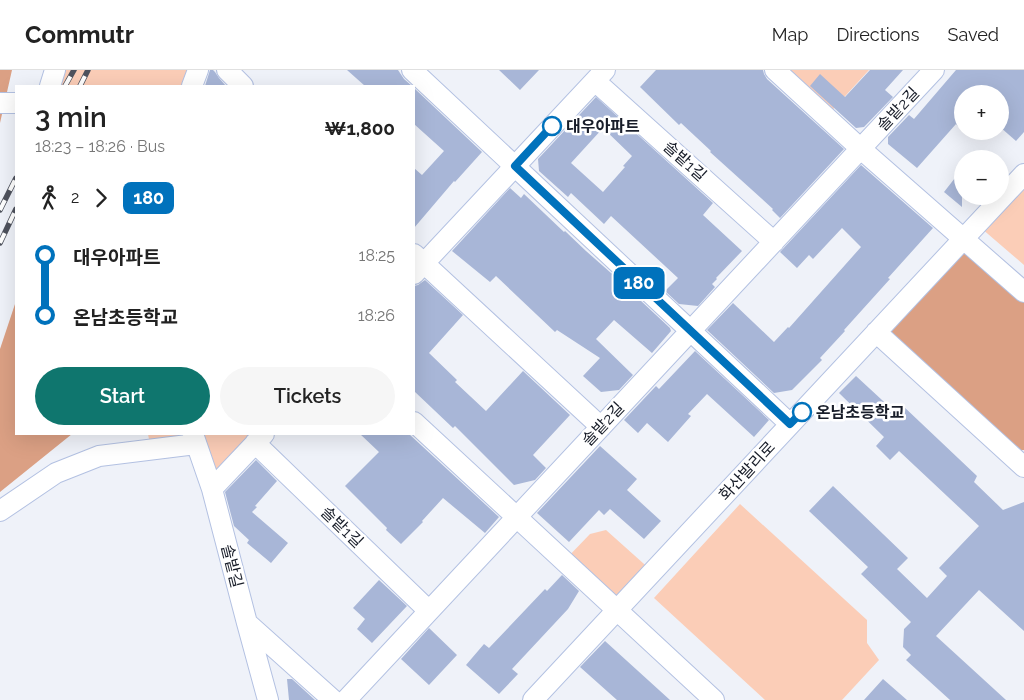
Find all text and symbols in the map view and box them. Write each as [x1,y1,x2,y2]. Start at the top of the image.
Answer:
text: Commutr [25,20,134,49]
text: Map [772,24,808,45]
text: Directions [836,24,920,45]
text: Saved [948,24,999,45]
street label: 솔밭2길 [873,83,923,135]
map controls [954,85,1009,205]
button: + [954,85,1009,140]
text: 3 min [35,101,107,134]
marker: 대우아파트 [542,116,562,136]
text: ₩1,800 [325,117,395,139]
place label: 대우아파트 [566,117,640,136]
text: 18:23 – 18:26 · Bus [35,137,165,156]
street label: 솔밭1길 [660,137,710,185]
button: − [954,150,1009,205]
icon: walk [35,184,63,212]
icon: forward [87,184,115,212]
text: 180 [133,187,164,208]
text: 2 [71,188,79,207]
text: 대우아파트 [73,246,160,268]
text: 18:25 [359,246,395,265]
line badge: 180 [610,267,668,299]
text: 180 [624,272,654,293]
text: 온남초등학교 [73,306,178,328]
text: 18:26 [358,306,395,325]
button: Start [35,367,210,425]
button: Tickets [220,367,395,425]
street label: 솔밭2길 [578,398,628,450]
marker: 온남초등학교 [792,402,812,422]
place label: 온남초등학교 [816,403,905,422]
street label: 화산발리로 [715,437,779,504]
street label: 솔밭1길 [317,502,367,552]
street label: 솔밭길 [217,542,247,590]

